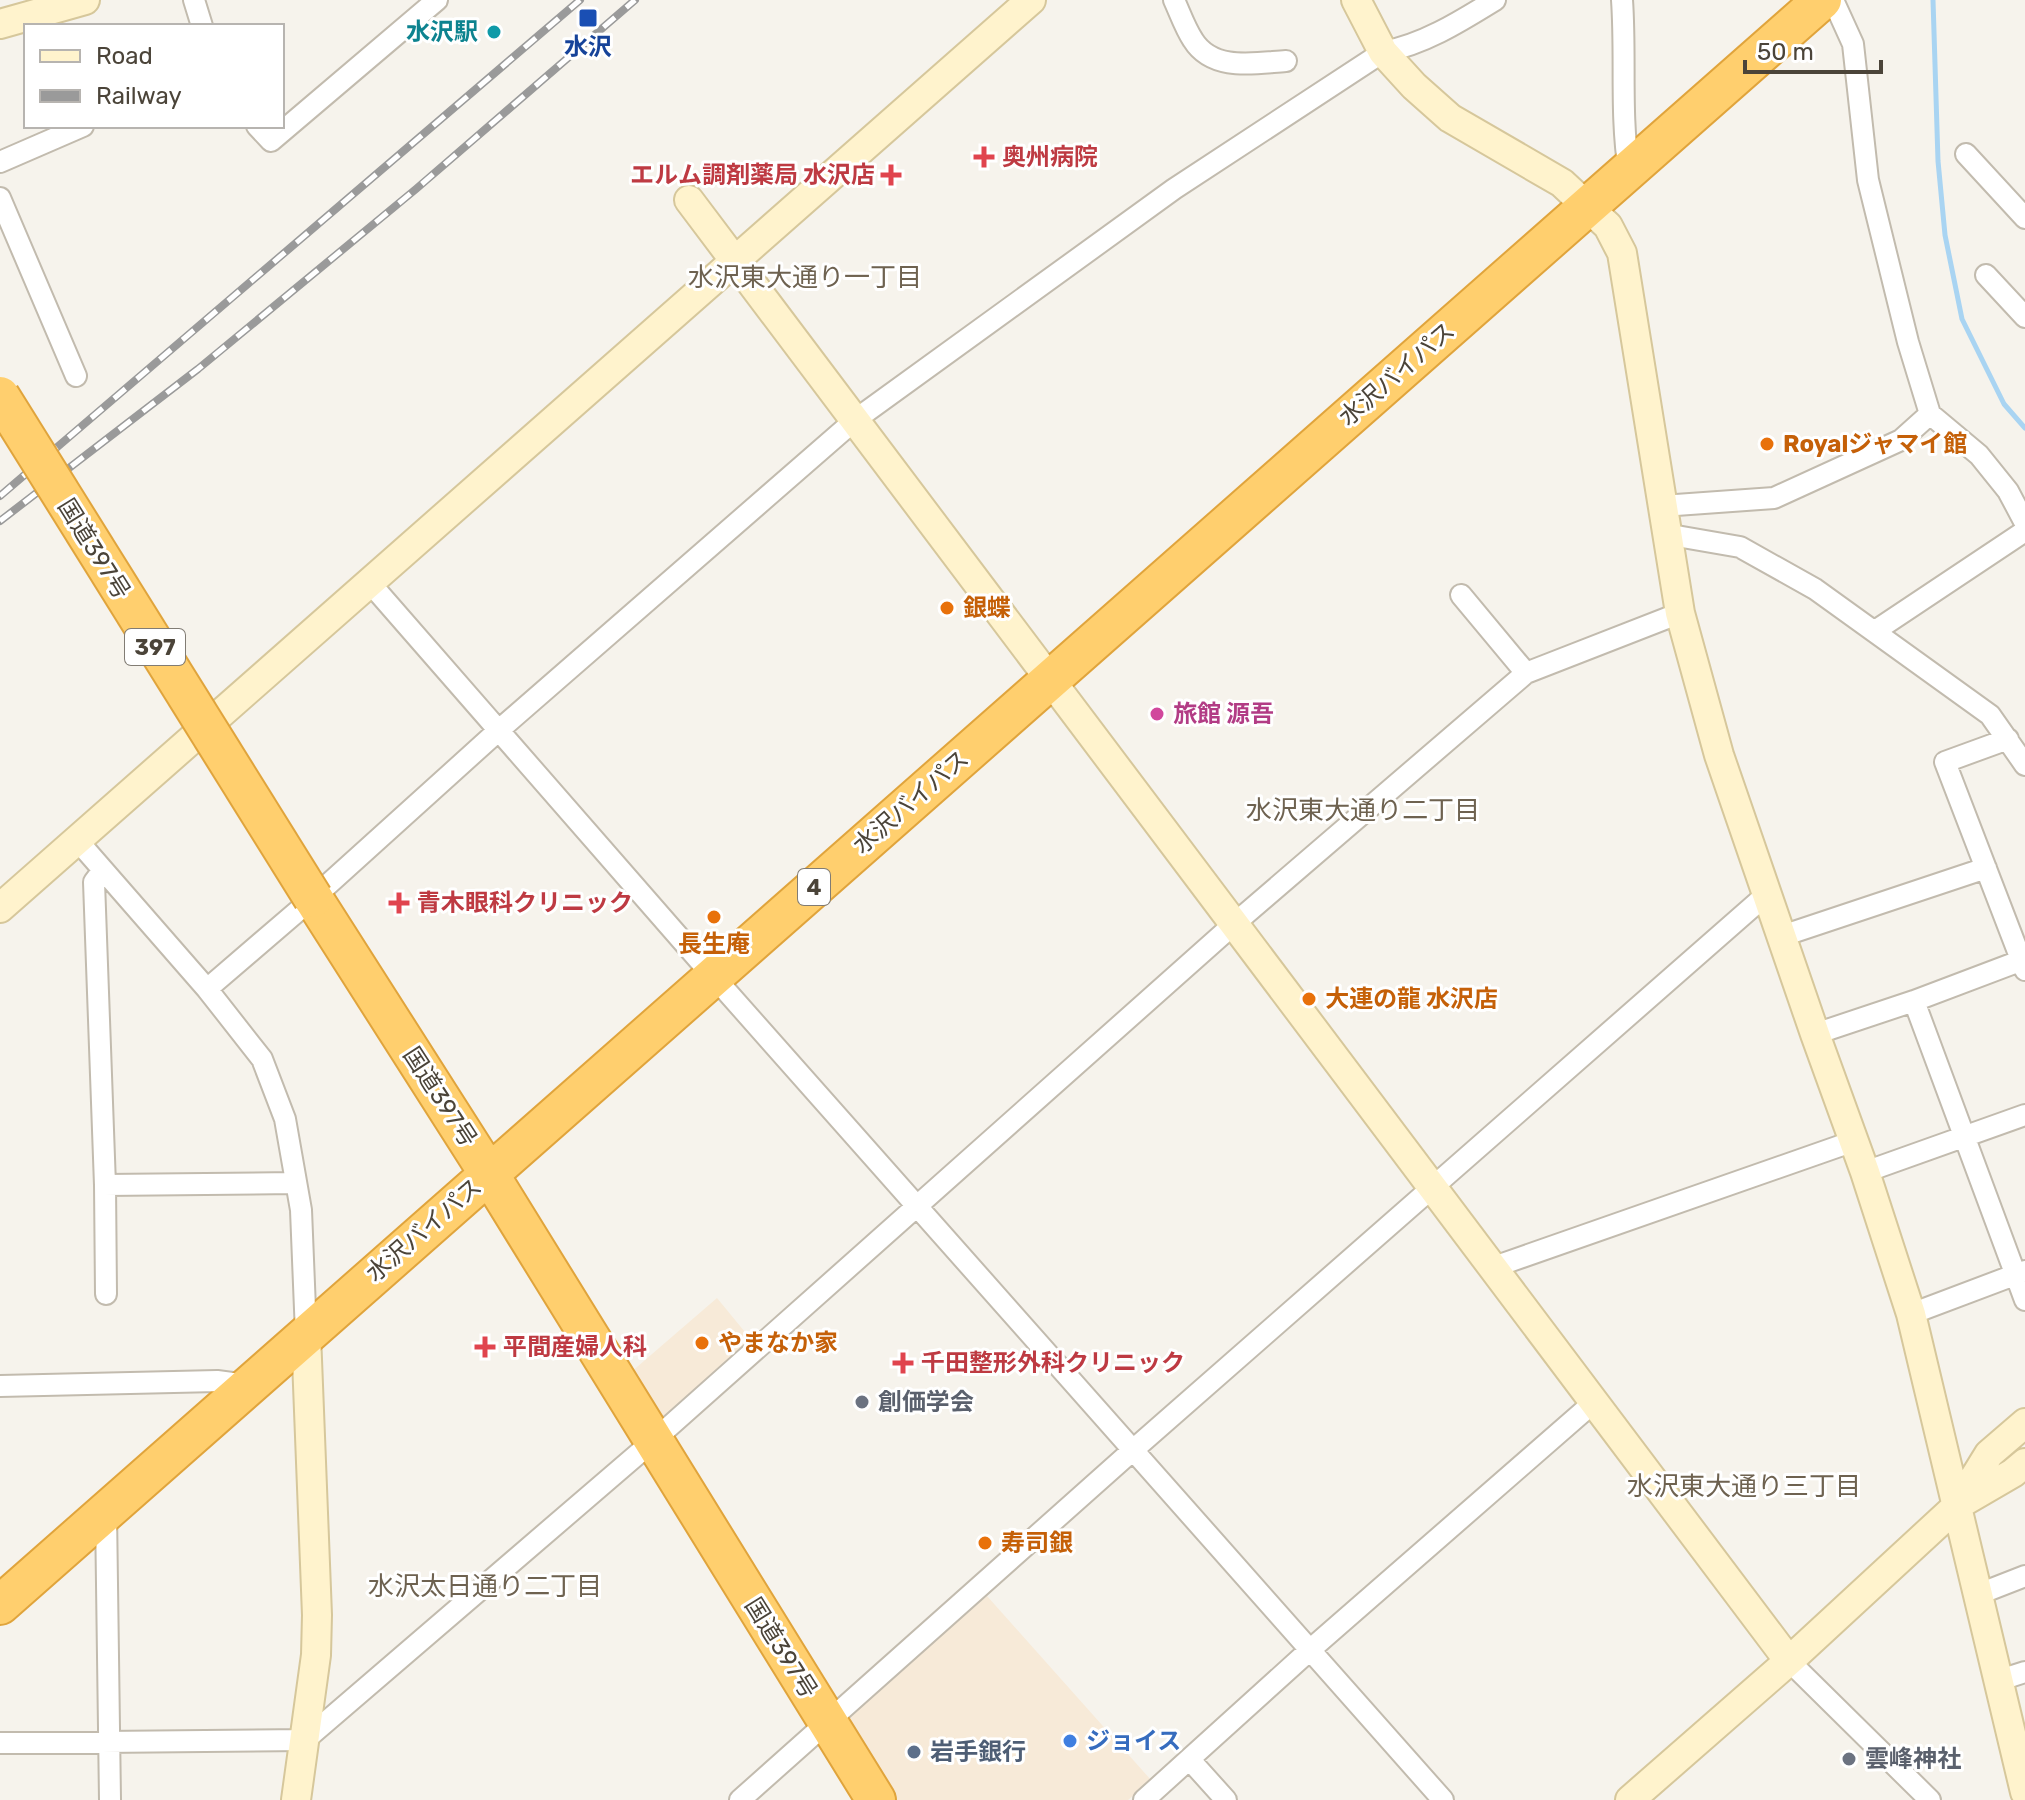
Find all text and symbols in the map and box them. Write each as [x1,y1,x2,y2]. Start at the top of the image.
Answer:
marker: 水沢 [577,7,599,29]
place label: 水沢駅 [406,18,478,46]
marker: 水沢駅 [485,23,503,41]
legend [24,24,284,128]
scale bar [1745,24,1881,74]
place label: 水沢 [564,33,612,61]
text: 50 m [1757,38,1814,66]
text: Road [96,42,153,70]
text: Railway [96,82,182,110]
place label: 奥州病院 [1002,143,1098,171]
marker: 奥州病院 [973,146,995,168]
place label: エルム調剤薬局 水沢店 [630,161,875,189]
marker: エルム調剤薬局 水沢店 [882,166,900,184]
district label: 水沢東大通り一丁目 [688,262,922,293]
street label: 水沢バイパス [1334,316,1460,432]
place label: Royalジャマイ館 [1783,430,1967,458]
marker: Royalジャマイ館 [1758,435,1776,453]
street label: 国道397号 [52,494,136,604]
place label: 銀蝶 [963,594,1011,622]
marker: 銀蝶 [938,599,956,617]
road number: 397 [125,629,185,665]
place label: 旅館 源吾 [1173,700,1274,728]
marker: 旅館 源吾 [1148,705,1166,723]
street label: 水沢バイパス [848,744,974,860]
district label: 水沢東大通り二丁目 [1246,795,1480,826]
road number: 4 [798,869,830,905]
place label: 青木眼科クリニック [417,889,633,917]
marker: 青木眼科クリニック [388,892,410,914]
marker: 長生庵 [705,908,723,926]
place label: 長生庵 [678,930,750,958]
place label: 大連の龍 水沢店 [1325,985,1498,1013]
marker: 大連の龍 水沢店 [1300,990,1318,1008]
street label: 国道397号 [397,1042,483,1152]
street label: 水沢バイパス [361,1172,487,1288]
place label: やまなか家 [718,1329,838,1357]
place label: 平間産婦人科 [503,1333,647,1361]
marker: やまなか家 [693,1334,711,1352]
marker: 平間産婦人科 [474,1336,496,1358]
place label: 千田整形外科クリニック [921,1349,1185,1377]
marker: 千田整形外科クリニック [892,1352,914,1374]
place label: 創価学会 [878,1388,974,1416]
marker: 創価学会 [853,1393,871,1411]
district label: 水沢東大通り三丁目 [1627,1471,1861,1502]
place label: 寿司銀 [1001,1529,1073,1557]
marker: 寿司銀 [976,1534,994,1552]
district label: 水沢太日通り二丁目 [368,1571,602,1602]
street label: 国道397号 [739,1593,823,1703]
place label: ジョイス [1086,1727,1181,1755]
marker: ジョイス [1061,1732,1079,1750]
place label: 岩手銀行 [930,1738,1026,1766]
marker: 岩手銀行 [905,1743,923,1761]
place label: 雲峰神社 [1865,1745,1961,1773]
marker: 雲峰神社 [1840,1750,1858,1768]

